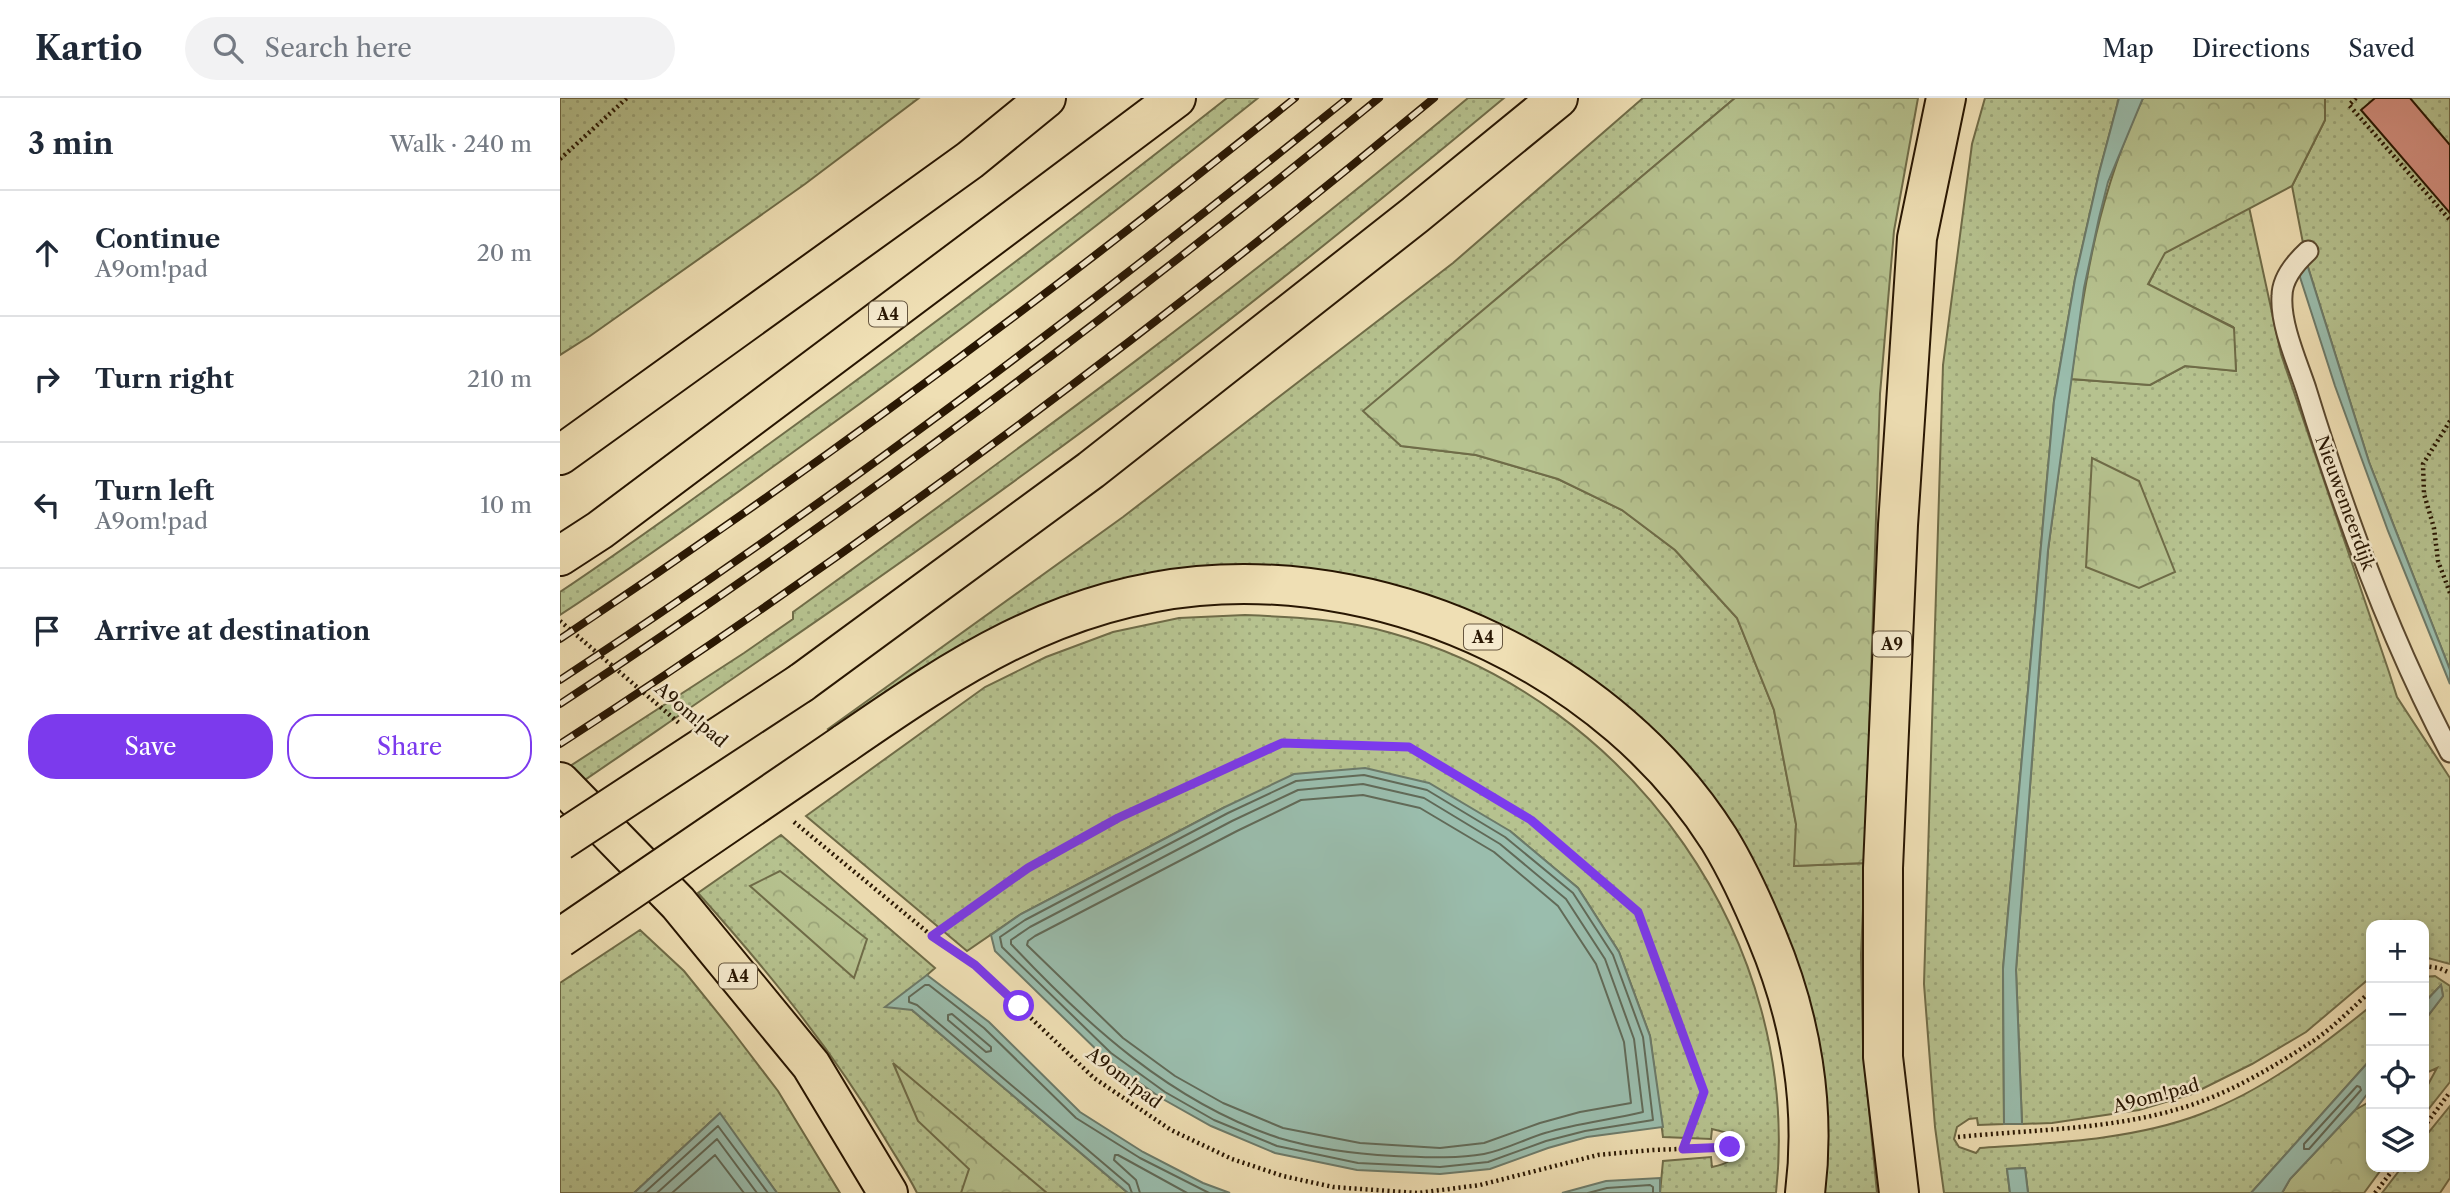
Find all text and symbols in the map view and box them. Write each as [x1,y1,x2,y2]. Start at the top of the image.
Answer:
search box [185,17,675,80]
text: Kartio [35,28,143,69]
icon: search [209,29,247,67]
text: Search here [265,32,412,64]
text: Map [2102,34,2154,63]
text: Directions [2192,34,2310,63]
text: Saved [2348,34,2415,63]
text: 3 min [28,125,114,162]
text: Walk · 240 m [390,130,532,158]
text: Continue [95,223,220,255]
icon: ahead [28,234,66,272]
text: 20 m [477,239,532,267]
text: A9om!pad [95,255,208,283]
road number: A4 [869,302,907,327]
icon: right [28,360,66,398]
text: Turn right [95,363,234,395]
text: 210 m [467,365,532,393]
street label: Nieuwemeerdijk [2310,433,2380,575]
text: Turn left [95,475,214,507]
icon: left [28,486,66,524]
text: 10 m [480,491,532,519]
text: A9om!pad [95,507,208,535]
icon: arrive [28,612,66,650]
text: Arrive at destination [95,615,370,647]
road number: A4 [1464,624,1502,650]
road number: A9 [1873,632,1911,656]
street label: A9om!pad [650,677,732,752]
button: Save [28,714,273,779]
button: Share [287,714,532,779]
map controls [2366,920,2429,1172]
button: + [2366,920,2429,983]
road number: A4 [719,964,757,988]
button: − [2366,983,2429,1046]
route start [1003,990,1034,1021]
street label: A9om!pad [1081,1042,1166,1113]
button: locate [2366,1046,2429,1109]
street label: A9om!pad [2109,1074,2202,1118]
button: layers [2366,1109,2429,1172]
route end [1714,1131,1745,1162]

